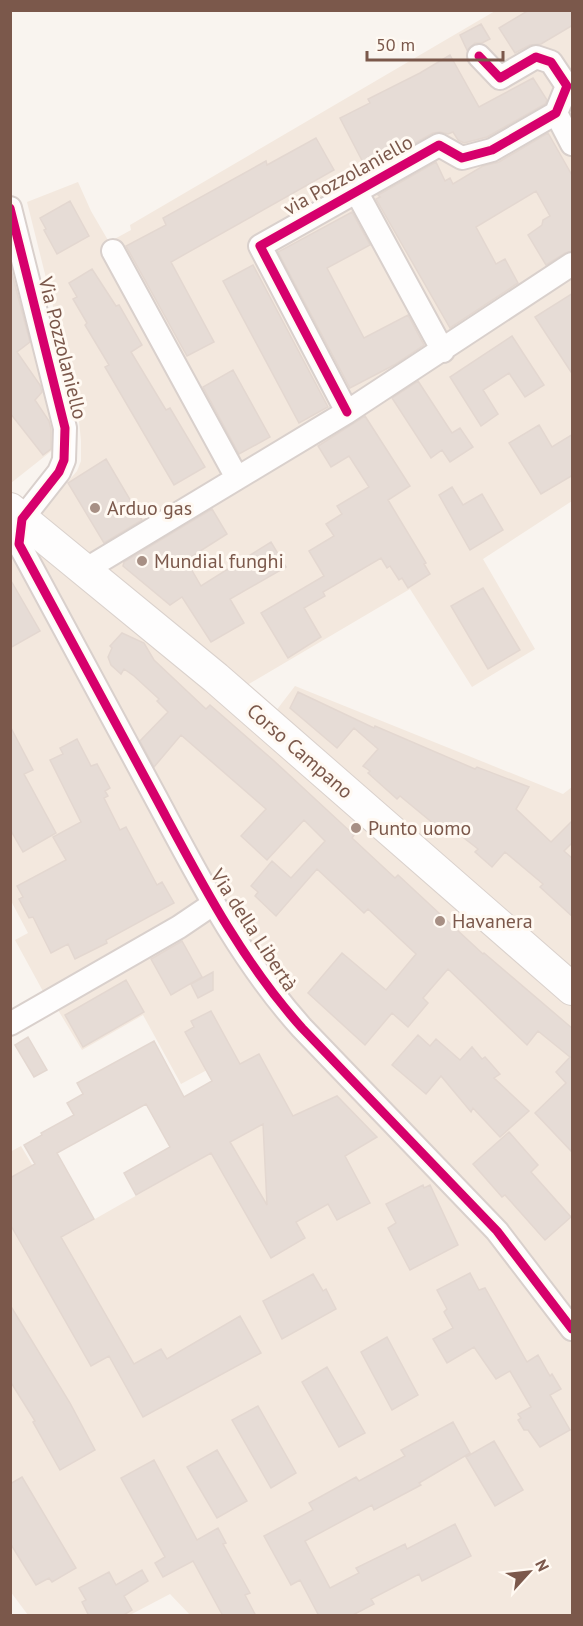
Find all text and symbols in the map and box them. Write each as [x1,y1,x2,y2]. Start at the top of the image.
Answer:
scale bar [367,24,504,62]
text: 50 m [376,33,415,56]
street label: via Pozzolaniello [279,129,417,221]
street label: Via Pozzolaniello [33,273,93,422]
place label: Arduo gas [107,495,192,521]
marker: Arduo gas [88,501,102,515]
place label: Mundial funghi [154,548,284,574]
marker: Mundial funghi [135,554,149,568]
street label: Corso Campano [242,698,358,804]
place label: Punto uomo [368,815,471,841]
marker: Punto uomo [349,821,363,835]
street label: Via della Libertà [204,863,303,996]
place label: Havanera [452,908,533,934]
marker: Havanera [433,914,447,928]
north arrow [499,1542,559,1602]
text: N [531,1556,554,1574]

